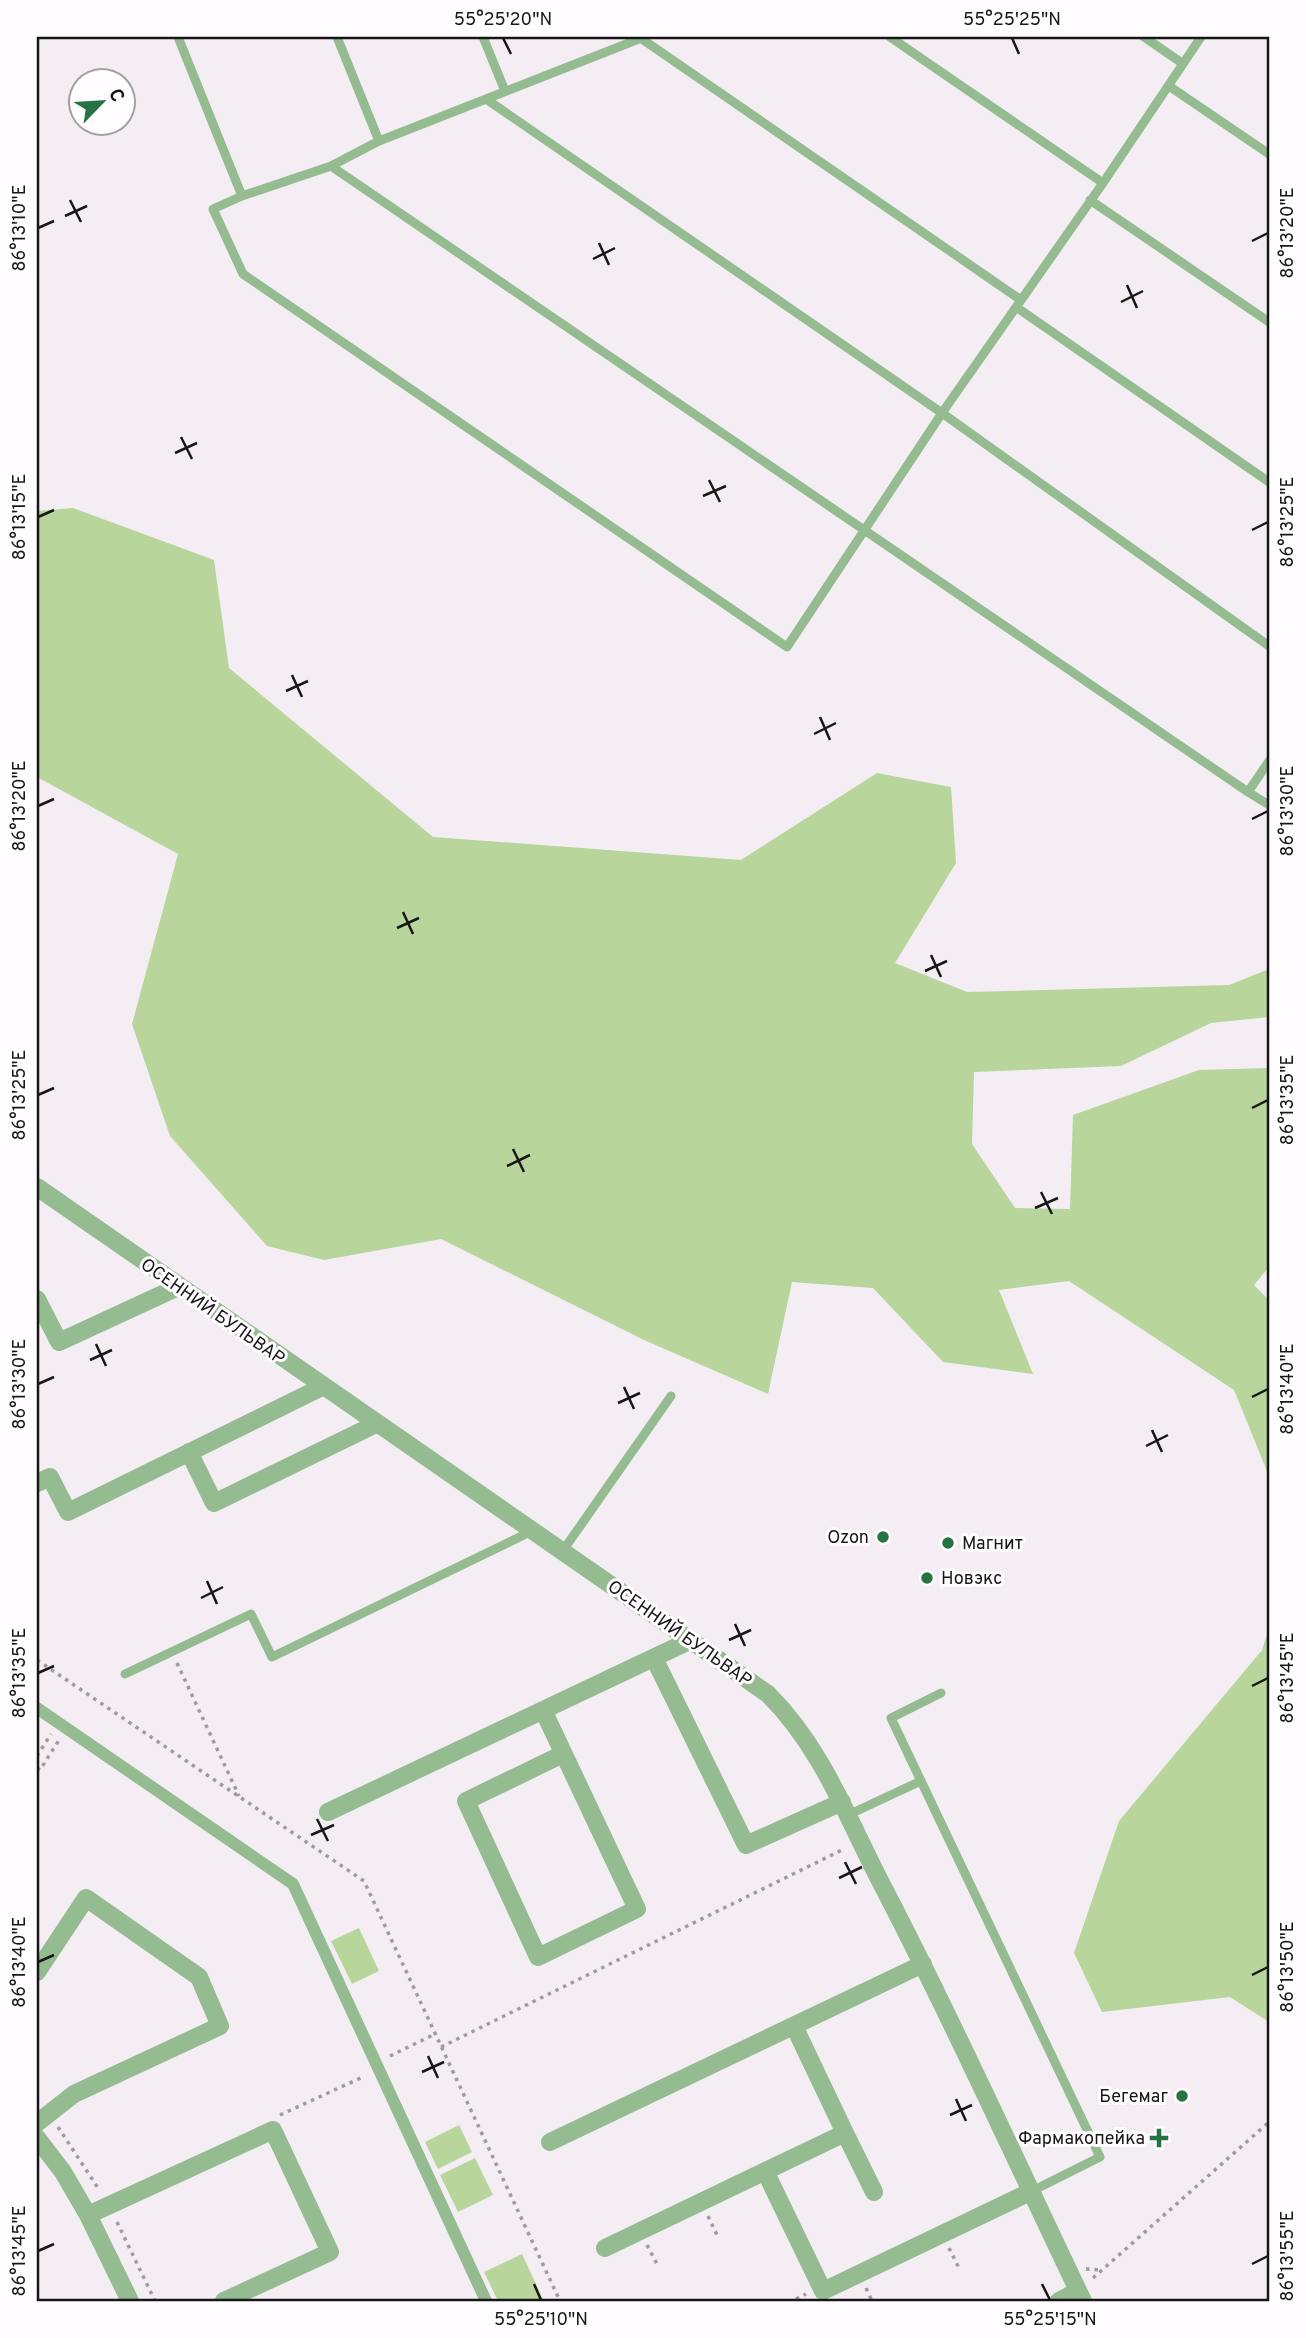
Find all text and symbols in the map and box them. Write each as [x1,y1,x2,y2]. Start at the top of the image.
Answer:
text: 55°25'20"N [454,9,552,32]
text: 55°25'25"N [963,9,1061,32]
north arrow [66,66,136,136]
text: С [102,85,129,106]
text: 86°13'10"E [9,185,32,271]
text: 86°13'20"E [1277,187,1300,279]
text: 86°13'15"E [9,474,32,560]
text: 86°13'25"E [1277,477,1300,567]
text: 86°13'20"E [9,760,32,852]
text: 86°13'30"E [1277,766,1300,856]
text: 86°13'25"E [9,1050,32,1140]
text: 86°13'35"E [1277,1055,1300,1145]
street label: ОСЕННИЙ БУЛЬВАР [136,1252,290,1371]
text: 86°13'30"E [9,1339,32,1429]
text: 86°13'40"E [1277,1343,1300,1435]
place label: Ozon [827,1527,869,1550]
marker: Ozon [875,1529,891,1545]
place label: Магнит [962,1533,1023,1556]
marker: Магнит [940,1535,956,1551]
place label: Новэкс [941,1568,1002,1591]
marker: Новэкс [919,1570,935,1586]
street label: ОСЕННИЙ БУЛЬВАР [603,1574,757,1693]
text: 86°13'35"E [9,1628,32,1718]
text: 86°13'45"E [1277,1633,1300,1723]
text: 86°13'40"E [9,1916,32,2008]
text: 86°13'50"E [1277,1921,1300,2013]
place label: Бегемаг [1099,2086,1168,2109]
marker: Бегемаг [1174,2088,1190,2104]
place label: Фармакопейка [1018,2128,1145,2151]
marker: Фармакопейка [1151,2130,1167,2146]
text: 86°13'45"E [9,2206,32,2296]
text: 86°13'55"E [1277,2211,1300,2301]
text: 55°25'10"N [494,2309,588,2332]
text: 55°25'15"N [1003,2309,1097,2332]

